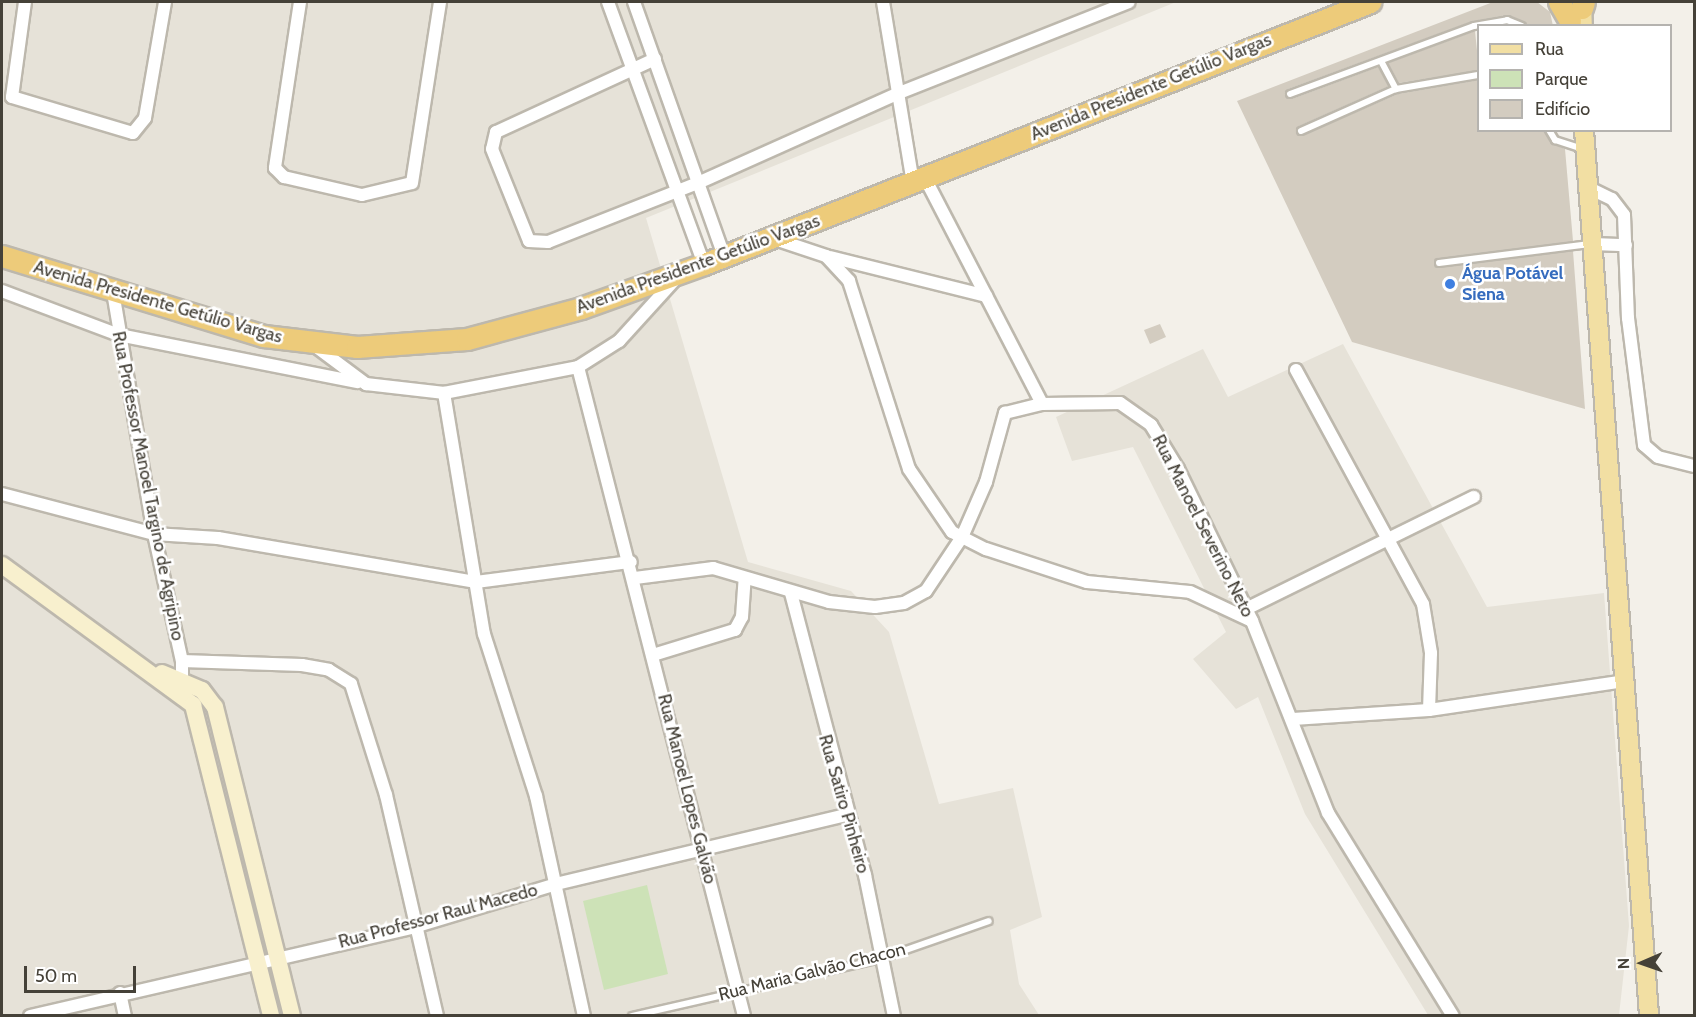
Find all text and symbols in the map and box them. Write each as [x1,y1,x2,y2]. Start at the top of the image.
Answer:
legend [1477,24,1672,132]
street label: Avenida Presidente Getúlio Vargas [1028,29,1274,145]
text: Rua [1535,38,1564,60]
text: Parque [1535,68,1588,90]
text: Edifício [1535,98,1590,120]
street label: Avenida Presidente Getúlio Vargas [573,210,823,318]
street label: Avenida Presidente Getúlio Vargas [31,256,285,348]
place label: Água Potável Siena [1462,263,1563,306]
marker: Água Potável Siena [1443,277,1457,291]
street label: Rua Professor Manoel Targino de Agripino [107,330,189,642]
street label: Rua Manoel Severino Neto [1148,431,1258,621]
street label: Rua Manoel Lopes Galvão [653,692,721,886]
street label: Rua Satiro Pinheiro [814,732,874,876]
street label: Rua Professor Raul Macedo [336,879,540,953]
north arrow [1612,933,1672,993]
street label: Rua Maria Galvão Chacon [716,938,908,1006]
scale bar [27,954,140,992]
text: N [1614,958,1633,970]
text: 50 m [35,965,77,987]

